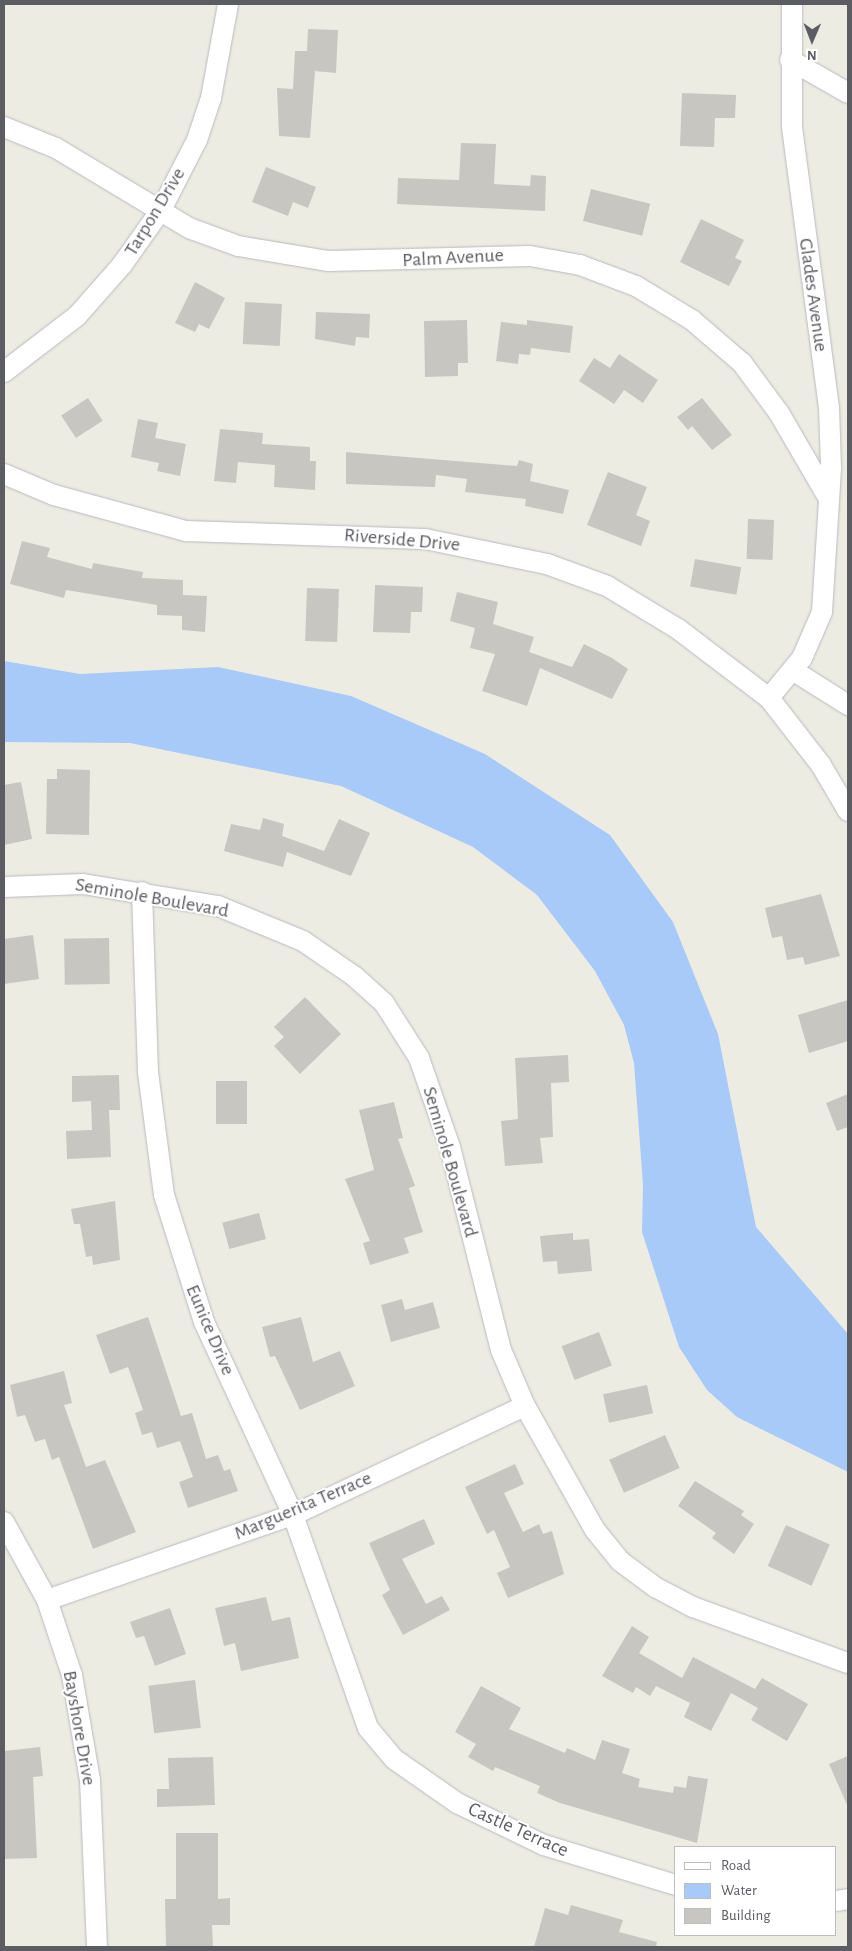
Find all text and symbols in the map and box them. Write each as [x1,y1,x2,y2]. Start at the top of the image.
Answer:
north arrow [787,15,837,65]
text: N [807,48,817,62]
street label: Tarpon Drive [119,163,191,261]
street label: Glades Avenue [793,237,833,353]
street label: Palm Avenue [402,243,504,273]
street label: Riverside Drive [343,523,461,557]
street label: Seminole Boulevard [73,873,231,923]
street label: Seminole Boulevard [417,1084,483,1240]
street label: Eunice Drive [180,1281,240,1379]
street label: Marguerita Terrace [231,1466,375,1546]
street label: Bayshore Drive [57,1669,101,1787]
street label: Castle Terrace [464,1797,572,1863]
legend [674,1846,837,1936]
text: Road [721,1858,751,1873]
text: Water [721,1883,757,1898]
text: Building [721,1908,771,1923]

